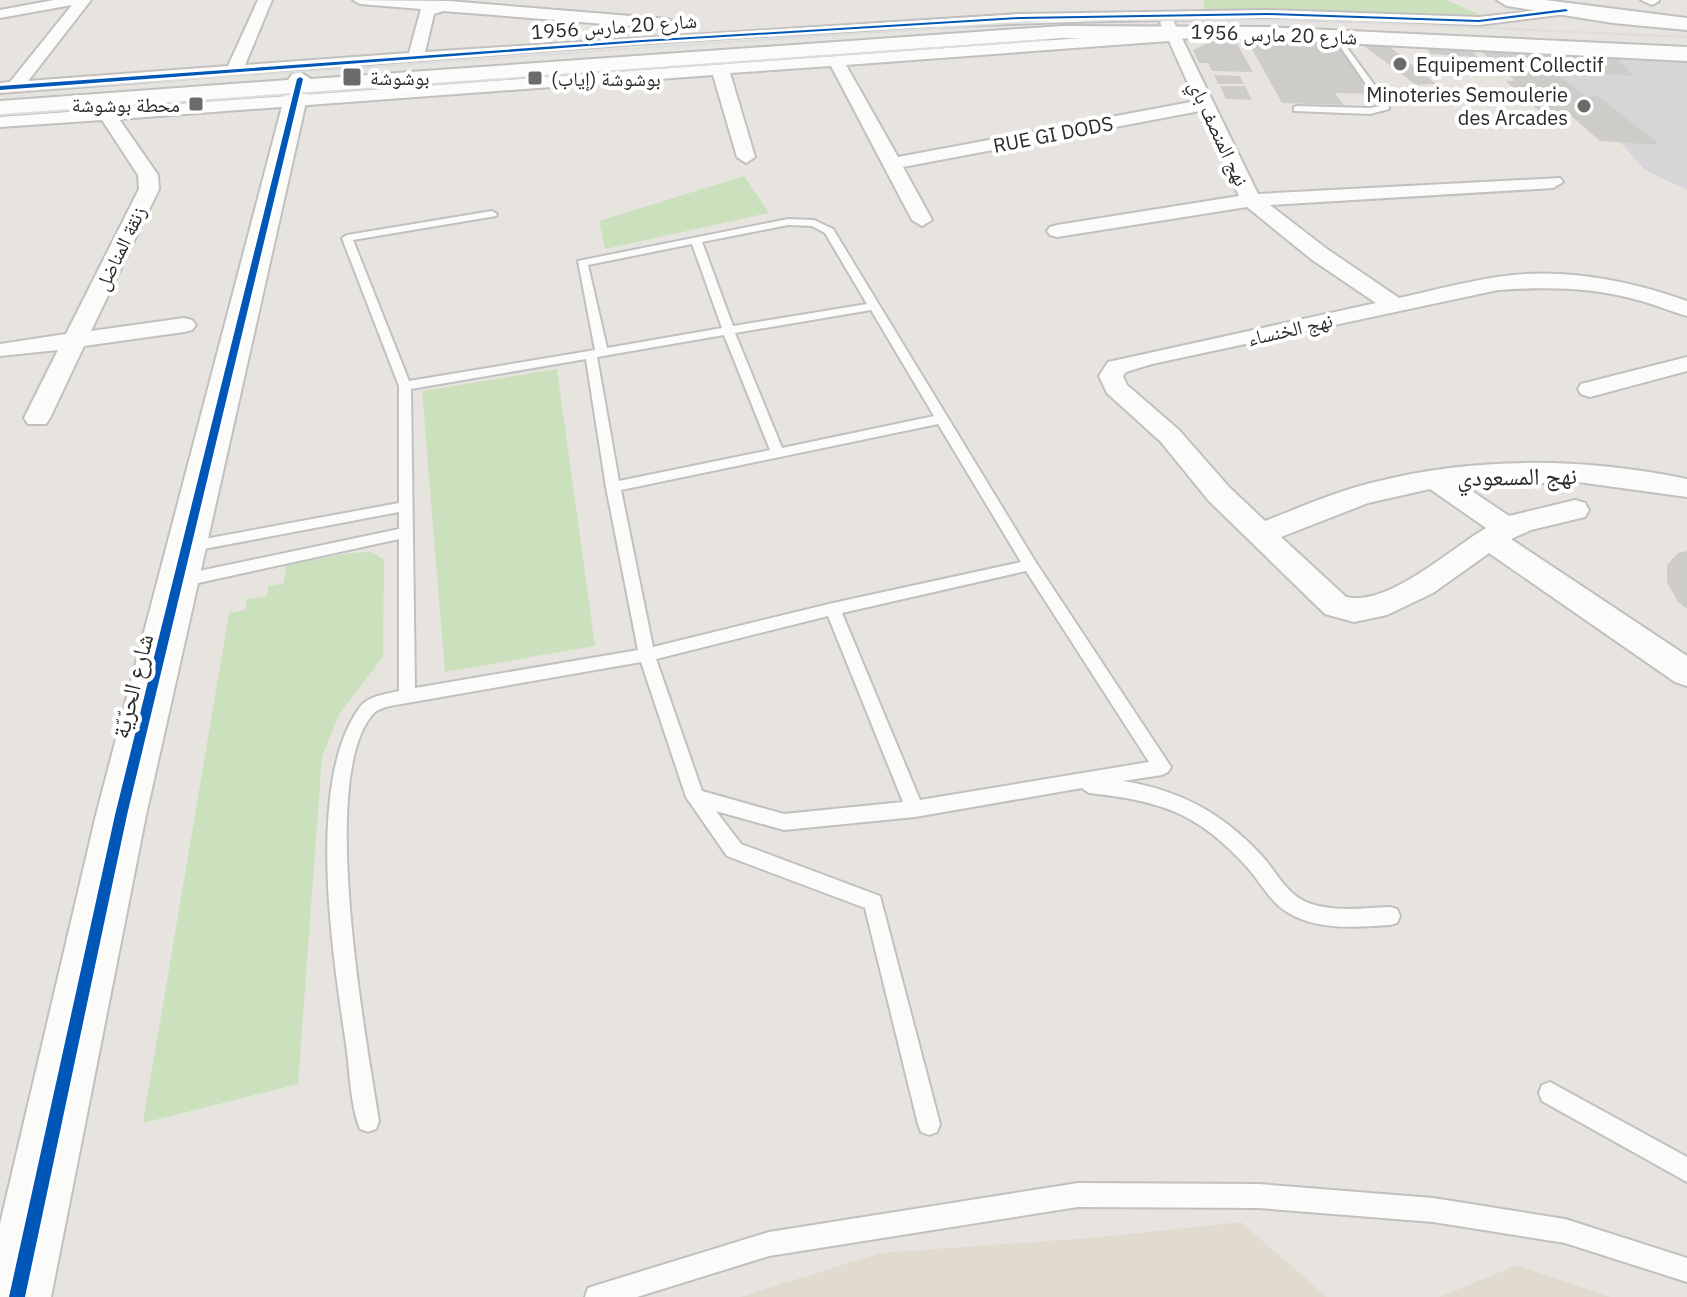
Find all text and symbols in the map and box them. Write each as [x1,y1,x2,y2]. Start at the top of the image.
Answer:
street label: شارع 20 مارس 1956 [530,7,698,45]
street label: شارع 20 مارس 1956 [1190,18,1358,50]
place label: Equipement Collectif [1416,51,1604,78]
marker: Equipement Collectif [1391,55,1409,73]
place label: بوشوشة [370,64,430,91]
place label: بوشوشة (إياب) [551,65,661,92]
marker: بوشوشة [341,66,363,88]
marker: بوشوشة (إياب) [526,69,544,87]
street label: نهج المنصف باي [1180,76,1255,192]
place label: Minoteries Semoulerie des Arcades [1366,81,1568,131]
place label: محطة بوشوشة [72,91,180,118]
marker: محطة بوشوشة [187,95,205,113]
marker: Minoteries Semoulerie des Arcades [1575,97,1593,115]
street label: RUE GI DODS [991,109,1115,159]
street label: زنقة المناضل [88,201,152,295]
street label: نهج الخنساء [1245,306,1335,352]
street label: نهج المسعودي [1457,459,1577,497]
street label: شارع الحرّيّة [104,630,160,742]

